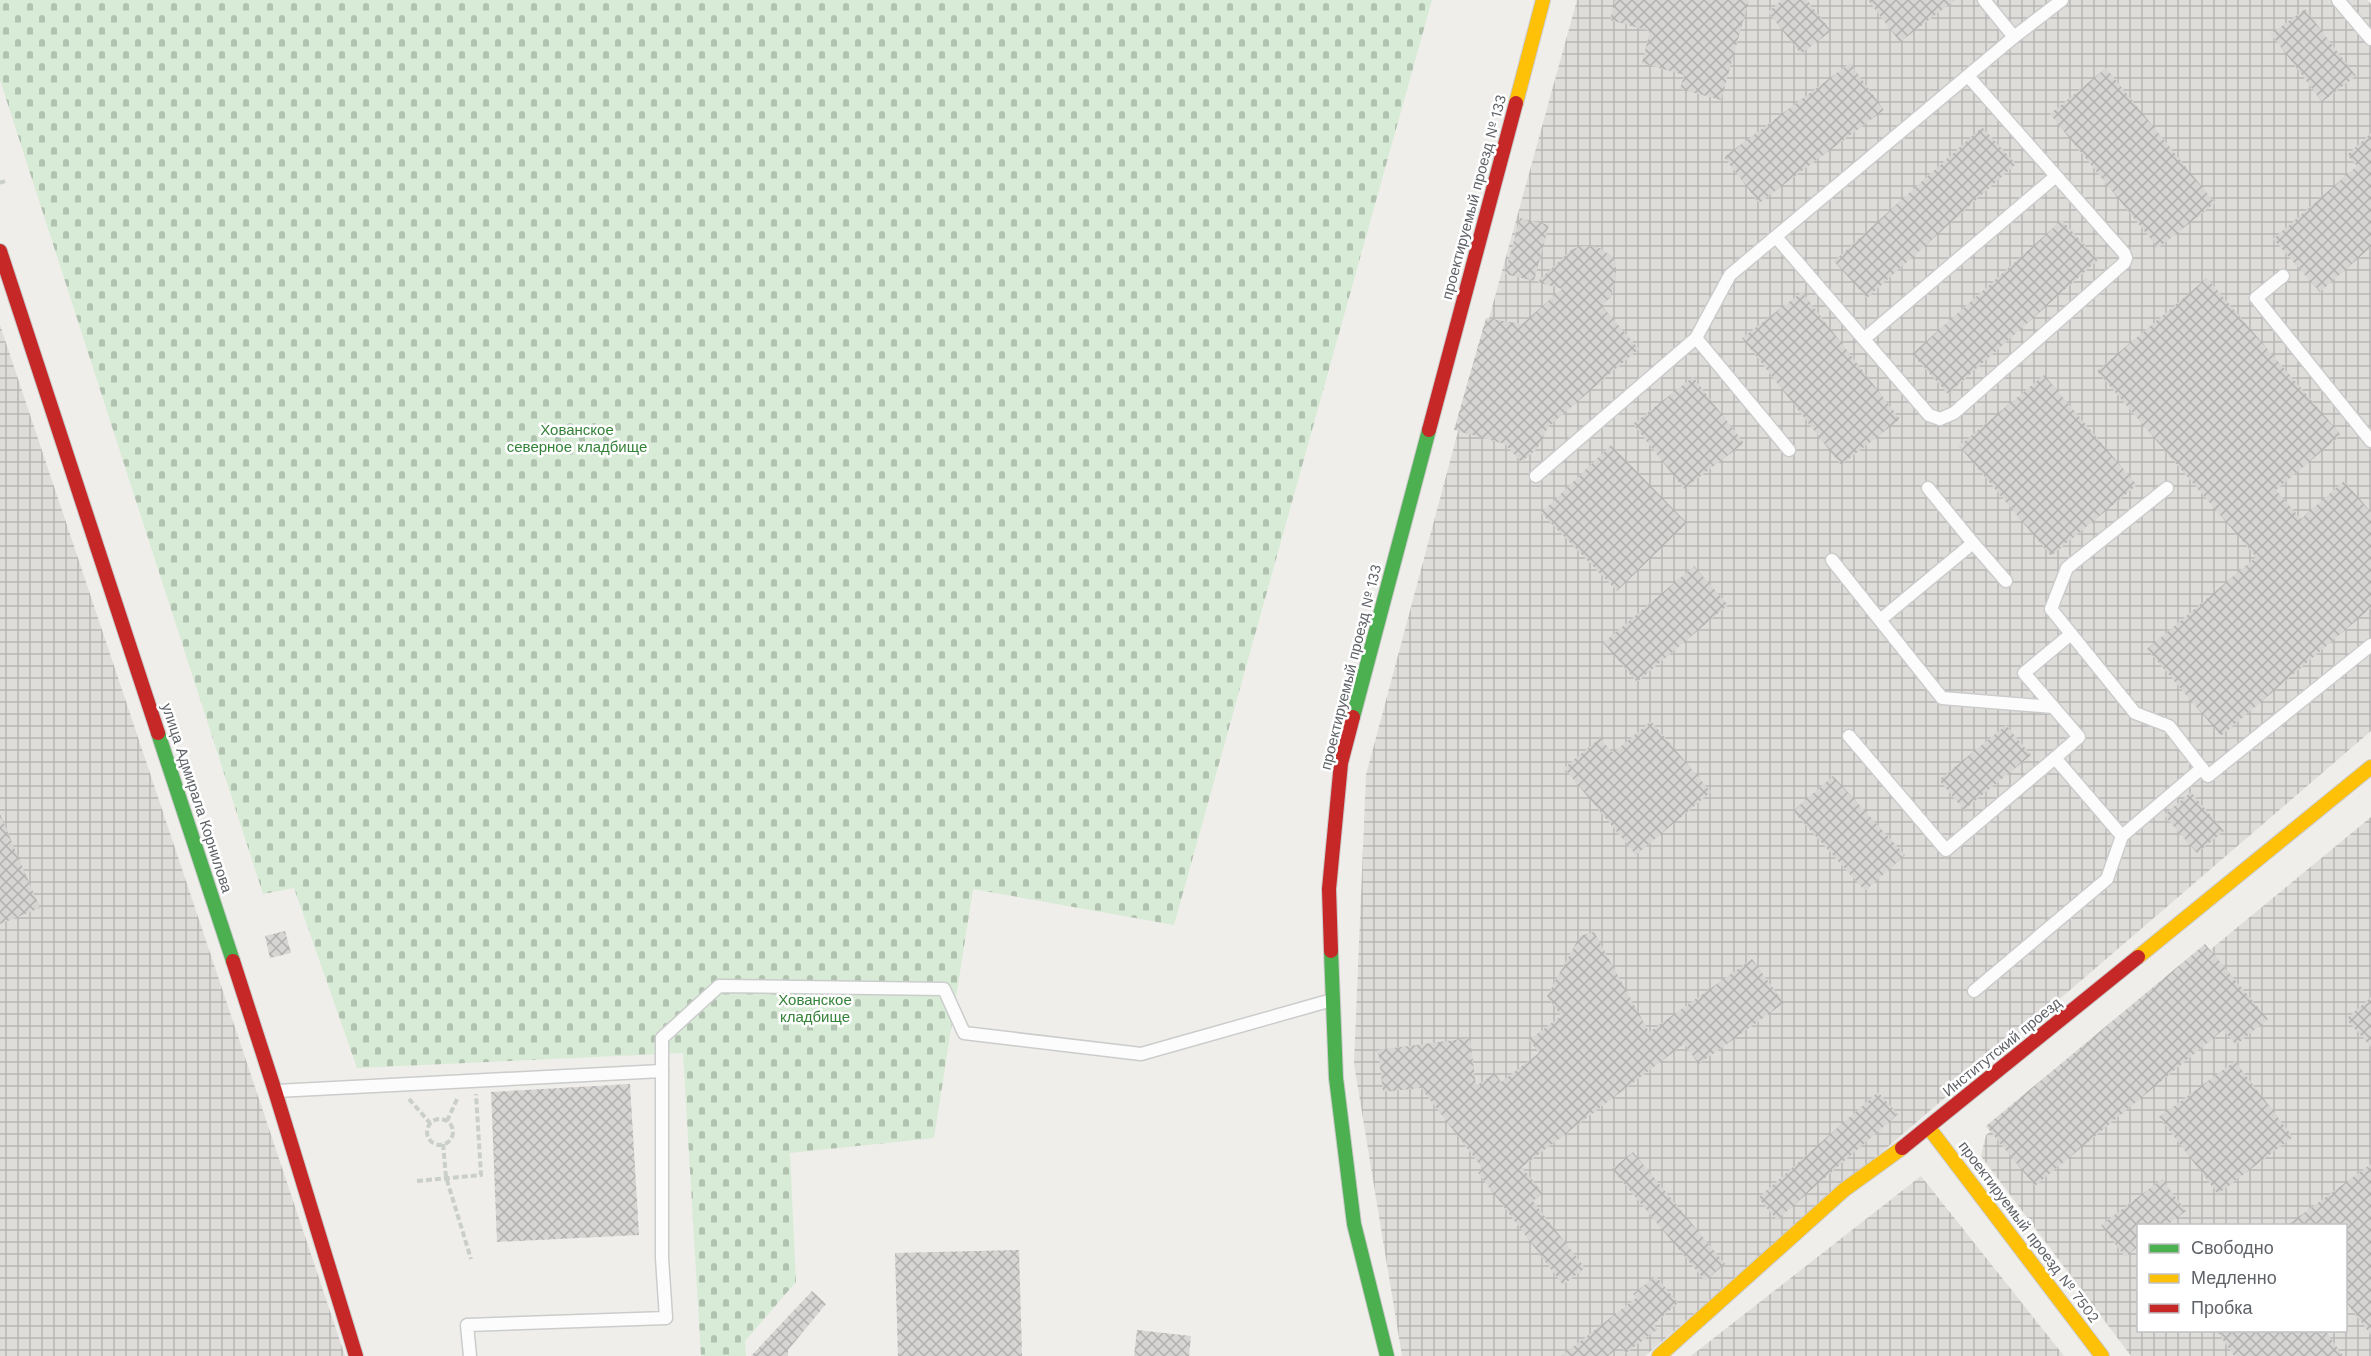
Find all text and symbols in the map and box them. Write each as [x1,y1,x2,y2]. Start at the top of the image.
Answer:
street label: проектируемый проезд № 133 [1438,93,1510,301]
park label: Хованское северное кладбище [507,421,647,456]
street label: проектируемый проезд № 133 [1317,562,1385,772]
street label: улица Адмирала Корнилова [158,701,236,896]
park label: Хованское кладбище [778,991,852,1026]
street label: Институтский проезд [1939,994,2065,1100]
street label: проектируемый проезд № 7502 [1955,1138,2103,1326]
legend [2137,1224,2347,1332]
text: Свободно [2191,1237,2274,1258]
text: Медленно [2191,1267,2277,1288]
text: Пробка [2191,1297,2254,1318]

